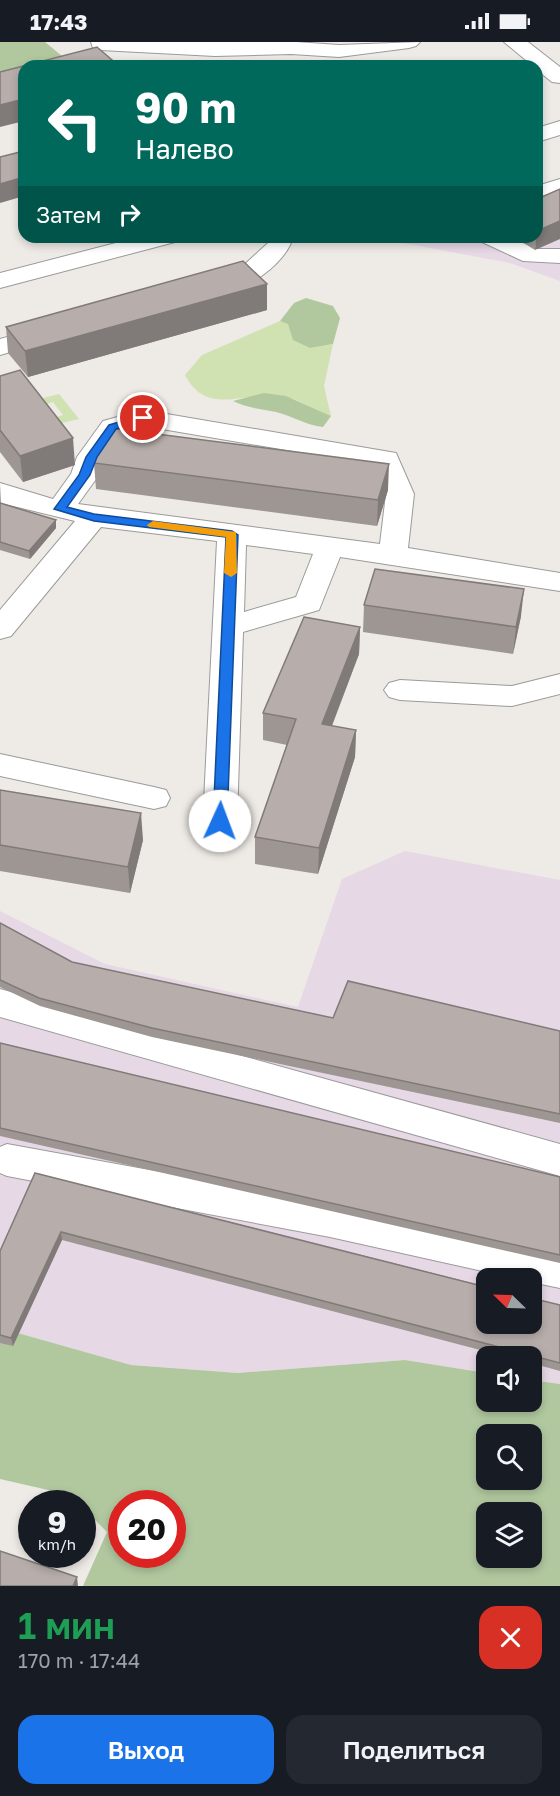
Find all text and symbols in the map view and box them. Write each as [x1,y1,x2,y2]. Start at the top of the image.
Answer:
text: 17:43 [30,8,88,35]
text: 90 m [135,82,236,132]
icon: left [36,84,114,162]
text: Налево [135,133,234,165]
icon: right [113,198,146,231]
text: Затем [36,201,101,228]
pin [117,392,168,443]
icon: arrive [126,401,159,434]
position arrow [188,789,252,853]
north arrow [476,1268,542,1334]
map controls [476,1268,542,1568]
button: sound [476,1346,542,1412]
button: search [476,1424,542,1490]
speed limit sign: 20 [108,1490,186,1568]
button: layers [476,1502,542,1568]
text: 9 [47,1504,67,1540]
text: km/h [38,1535,76,1553]
text: 1 мин [18,1604,115,1647]
button: close [479,1606,542,1669]
text: 170 m · 17:44 [18,1648,140,1672]
button: Выход [18,1715,274,1784]
button: Поделиться [286,1715,542,1784]

